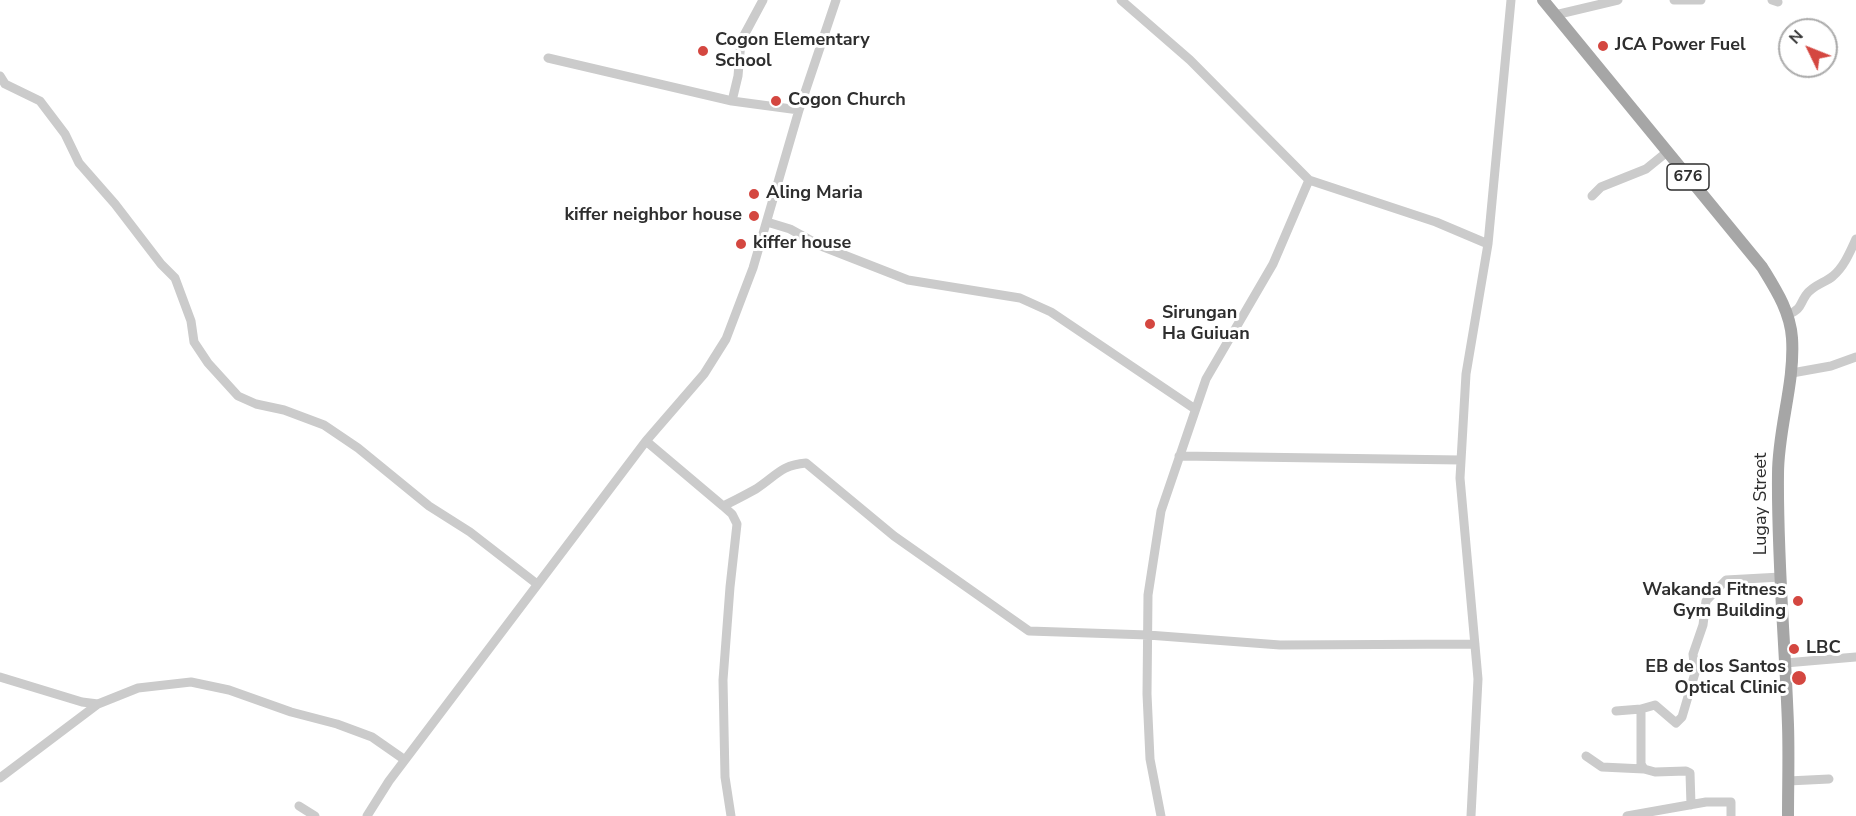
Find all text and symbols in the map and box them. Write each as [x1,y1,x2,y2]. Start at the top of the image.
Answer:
north arrow [1778,18,1838,78]
text: N [1784,25,1808,49]
place label: Cogon Elementary School [715,30,870,72]
place label: JCA Power Fuel [1615,35,1746,57]
marker: JCA Power Fuel [1596,39,1610,53]
marker: Cogon Elementary School [696,44,710,58]
place label: Cogon Church [788,90,906,112]
marker: Cogon Church [769,94,783,108]
road number: 676 [1667,164,1709,190]
place label: Aling Maria [766,183,863,205]
marker: Aling Maria [747,187,761,201]
place label: kiffer neighbor house [564,205,742,227]
marker: kiffer neighbor house [747,209,761,223]
place label: kiffer house [753,233,851,255]
marker: kiffer house [734,237,748,251]
place label: Sirungan Ha Guiuan [1162,303,1250,346]
marker: Sirungan Ha Guiuan [1143,317,1157,331]
street label: Lugay Street [1751,453,1773,555]
place label: Wakanda Fitness Gym Building [1642,580,1786,622]
marker: Wakanda Fitness Gym Building [1791,594,1805,608]
place label: LBC [1806,638,1841,660]
marker: LBC [1787,642,1801,656]
place label: EB de los Santos Optical Clinic [1645,657,1786,700]
marker: EB de los Santos Optical Clinic [1790,669,1808,687]

